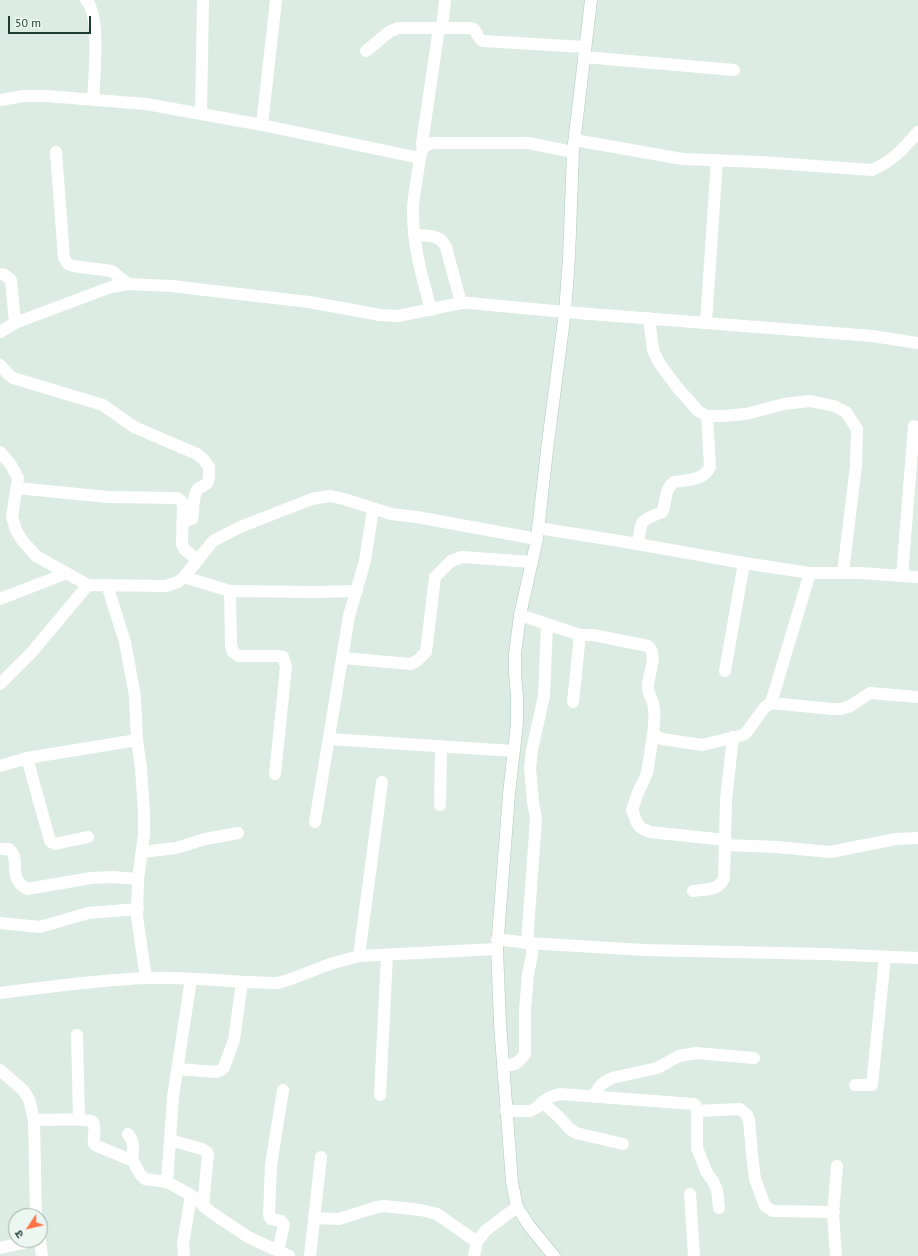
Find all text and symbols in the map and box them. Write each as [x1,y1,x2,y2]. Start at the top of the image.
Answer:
scale bar [10,8,93,34]
text: 50 m [15,15,41,30]
north arrow [8,1208,48,1248]
text: उ [11,1228,27,1241]

